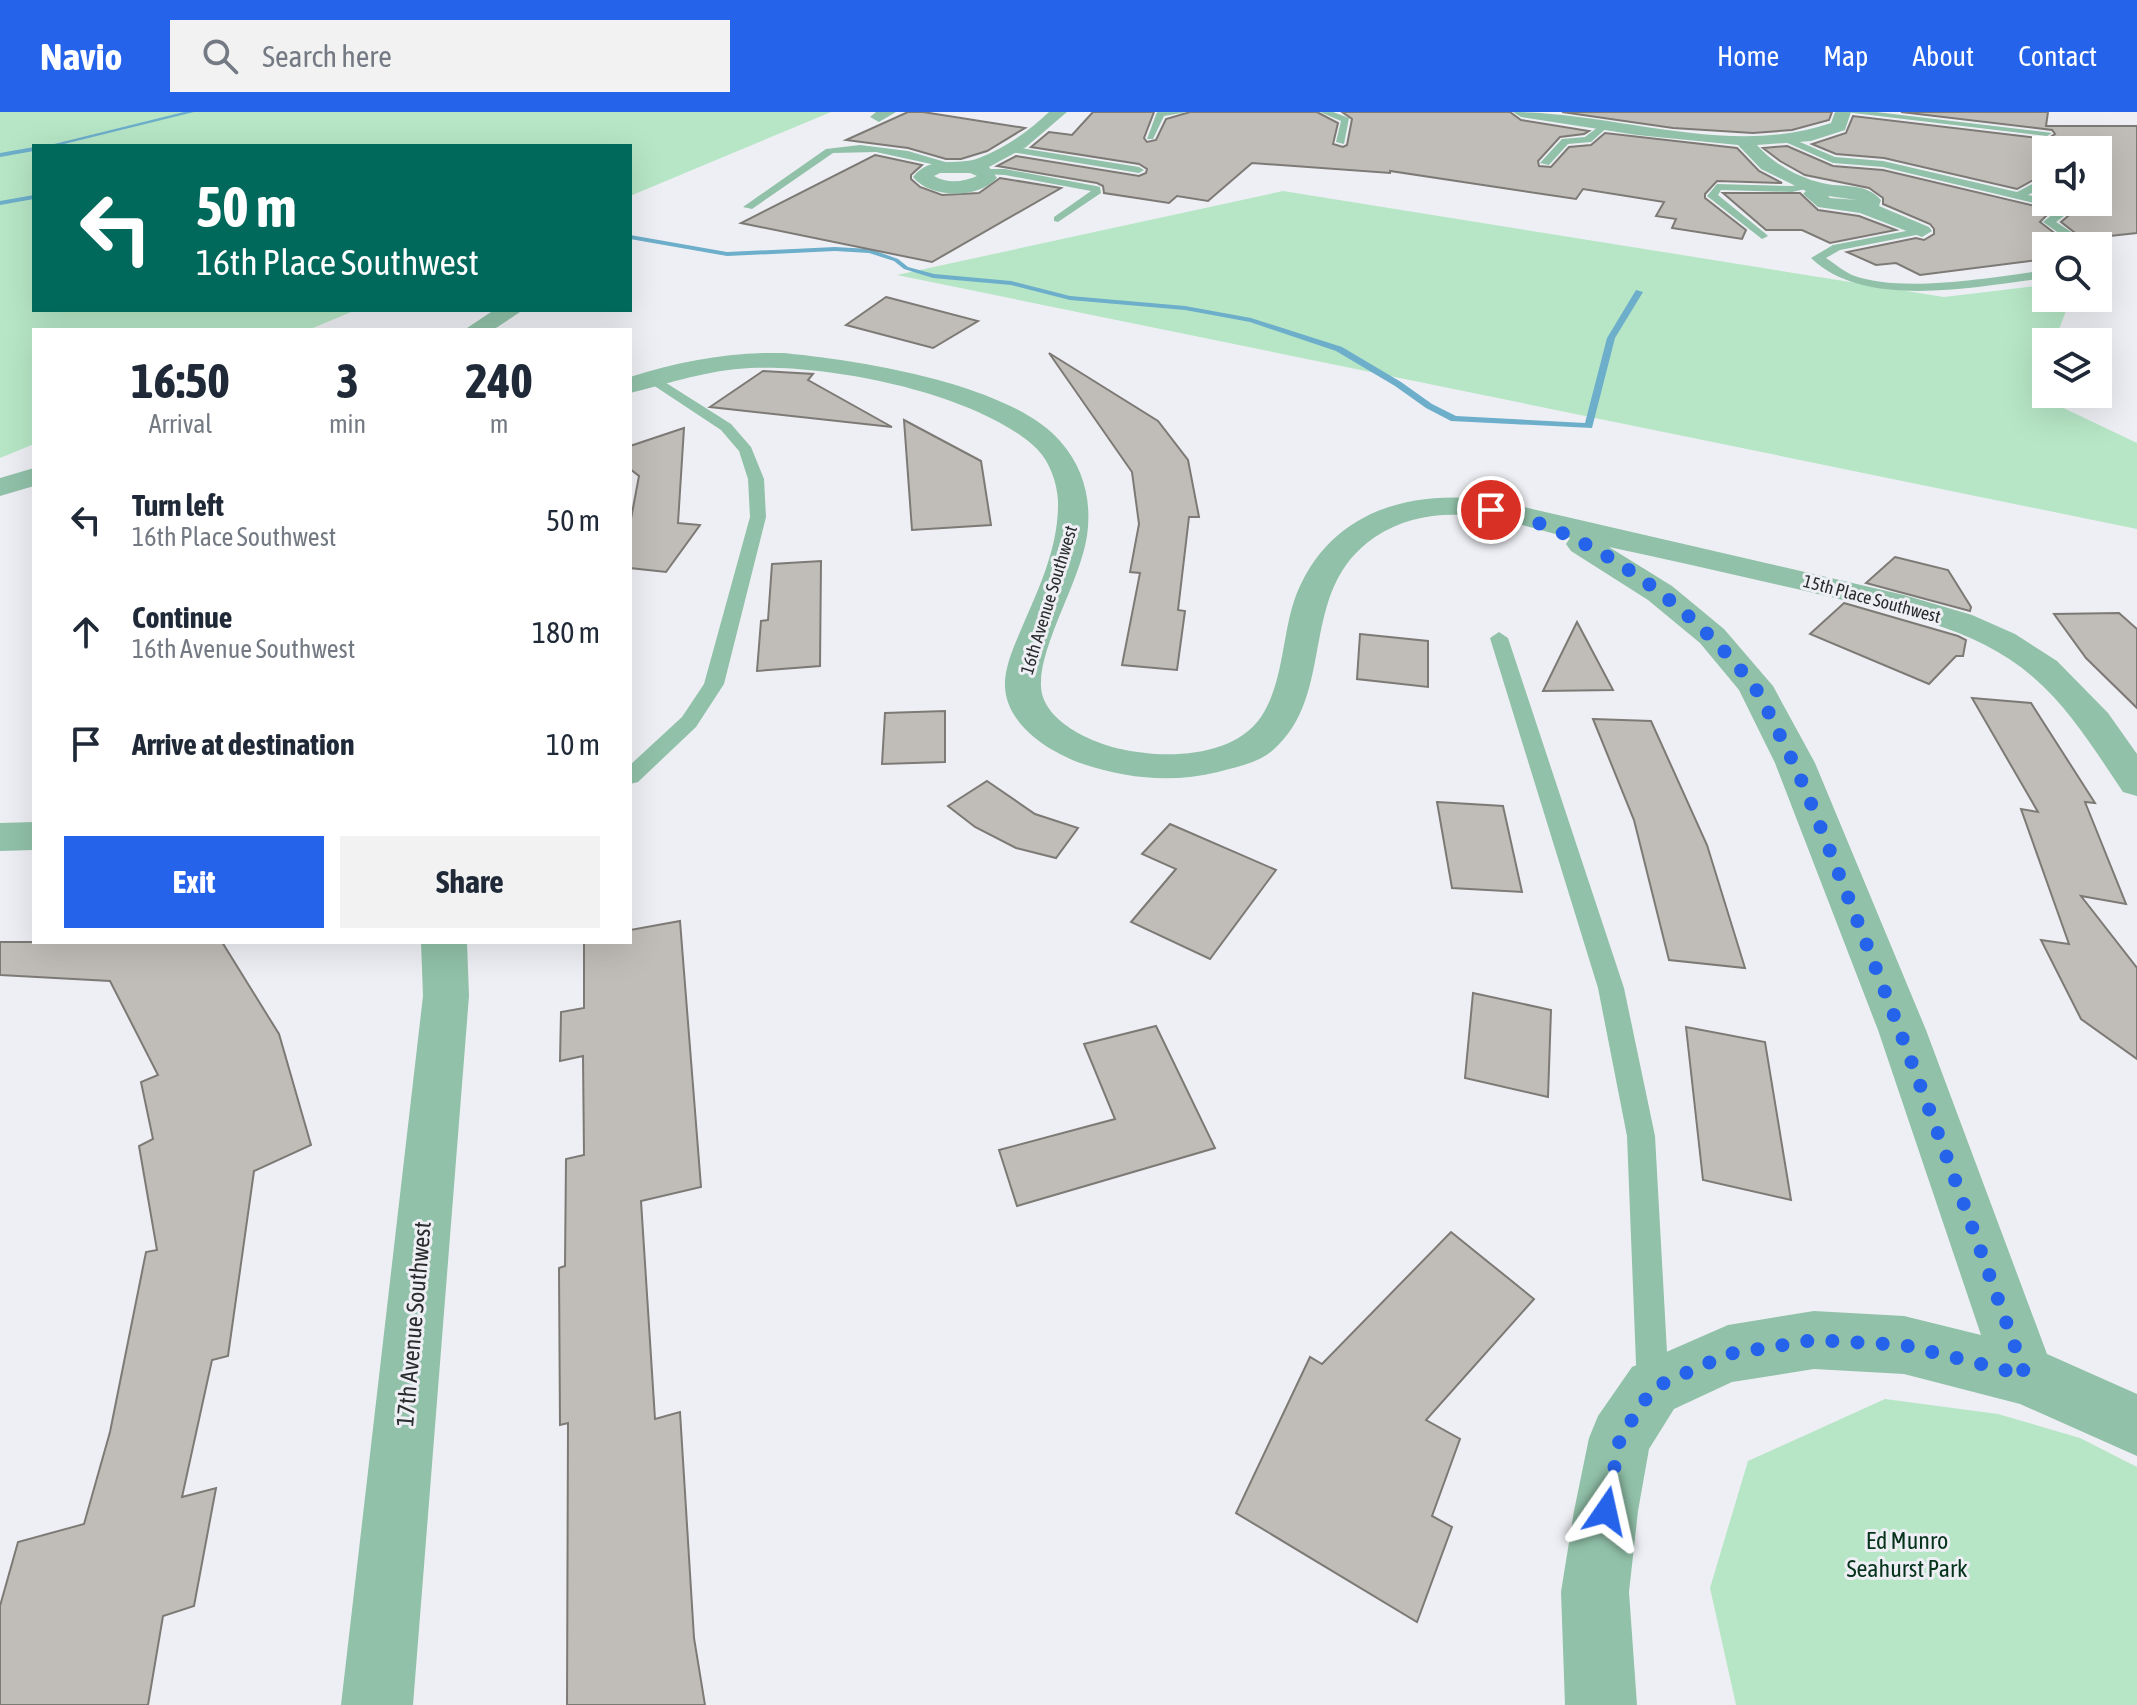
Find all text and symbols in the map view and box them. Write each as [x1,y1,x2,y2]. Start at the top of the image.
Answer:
search box [170,20,730,92]
icon: search [198,34,242,78]
text: Navio [40,35,122,78]
text: Search here [262,39,392,73]
text: Home [1717,40,1779,72]
text: Map [1823,40,1868,72]
text: About [1912,40,1974,72]
text: Contact [2018,40,2097,72]
map controls [2032,136,2112,408]
button: sound [2032,136,2112,216]
text: 50 m [196,175,297,239]
icon: left [64,176,168,280]
button: search [2032,232,2112,312]
text: 16th Place Southwest [196,241,479,283]
button: layers [2032,328,2112,408]
text: 16:50 [131,353,230,408]
text: 3 [336,353,359,408]
text: 240 [465,353,533,408]
text: Arrival [149,409,212,439]
text: min [329,409,366,439]
text: m [490,409,508,439]
pin [1457,476,1525,544]
text: Turn left [132,488,224,522]
icon: arrive [1469,488,1513,532]
icon: left [64,498,108,542]
text: 50 m [546,503,600,537]
text: 16th Place Southwest [132,522,336,552]
street label: 16th Avenue Southwest [1016,523,1081,677]
street label: 15th Place Southwest [1801,570,1943,627]
text: Continue [132,600,232,634]
icon: ahead [64,610,108,654]
text: 180 m [532,615,600,649]
text: 16th Avenue Southwest [132,634,355,664]
icon: arrive [64,722,108,766]
text: Arrive at destination [132,727,354,761]
text: 10 m [546,727,600,761]
button: Exit [64,836,324,928]
button: Share [340,836,600,928]
street label: 17th Avenue Southwest [391,1220,436,1428]
position arrow [1564,1469,1648,1553]
park label: Ed Munro Seahurst Park [1846,1527,1968,1582]

